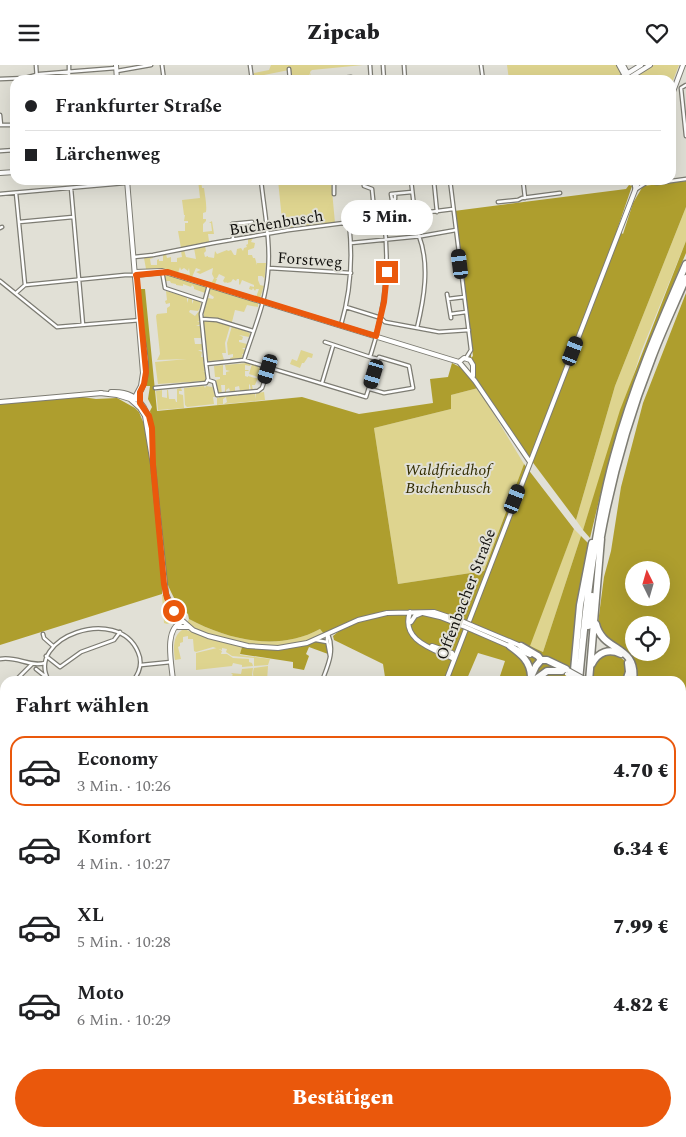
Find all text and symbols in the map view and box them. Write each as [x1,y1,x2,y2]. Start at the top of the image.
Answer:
text: Zipcab [306,16,380,49]
icon: menu [15,19,43,47]
icon: heart [643,19,671,47]
text: Frankfurter Straße [55,92,222,121]
text: Lärchenweg [55,140,161,169]
callout: 5 Min. [341,199,433,235]
street label: Buchenbusch [227,204,325,242]
text: 5 Min. [362,205,412,229]
street label: Forstweg [277,246,343,274]
car [450,248,469,280]
route end [376,261,398,283]
car [560,334,585,368]
car [256,352,279,386]
car [362,357,385,391]
park label: Waldfriedhof Buchenbusch [405,458,494,500]
car [502,482,527,516]
street label: Offenbacher Straße [430,525,502,664]
north arrow [625,561,670,606]
map controls [625,561,670,661]
route start [163,600,185,622]
button: locate [625,616,670,661]
text: Fahrt wählen [15,689,149,722]
text: Economy [77,745,158,774]
icon: car [17,749,62,794]
text: 4.70 € [613,757,669,786]
text: 3 Min. · 10:26 [77,774,171,798]
text: Komfort [77,823,152,852]
icon: car [17,827,62,872]
text: 6.34 € [613,835,669,864]
text: 4 Min. · 10:27 [77,852,171,876]
text: XL [77,901,104,930]
icon: car [17,905,62,950]
text: 7.99 € [613,913,669,942]
text: 5 Min. · 10:28 [77,930,171,954]
text: Moto [77,979,124,1008]
icon: car [17,983,62,1028]
text: 4.82 € [613,991,669,1020]
text: 6 Min. · 10:29 [77,1008,171,1032]
button: Bestätigen [15,1069,671,1127]

